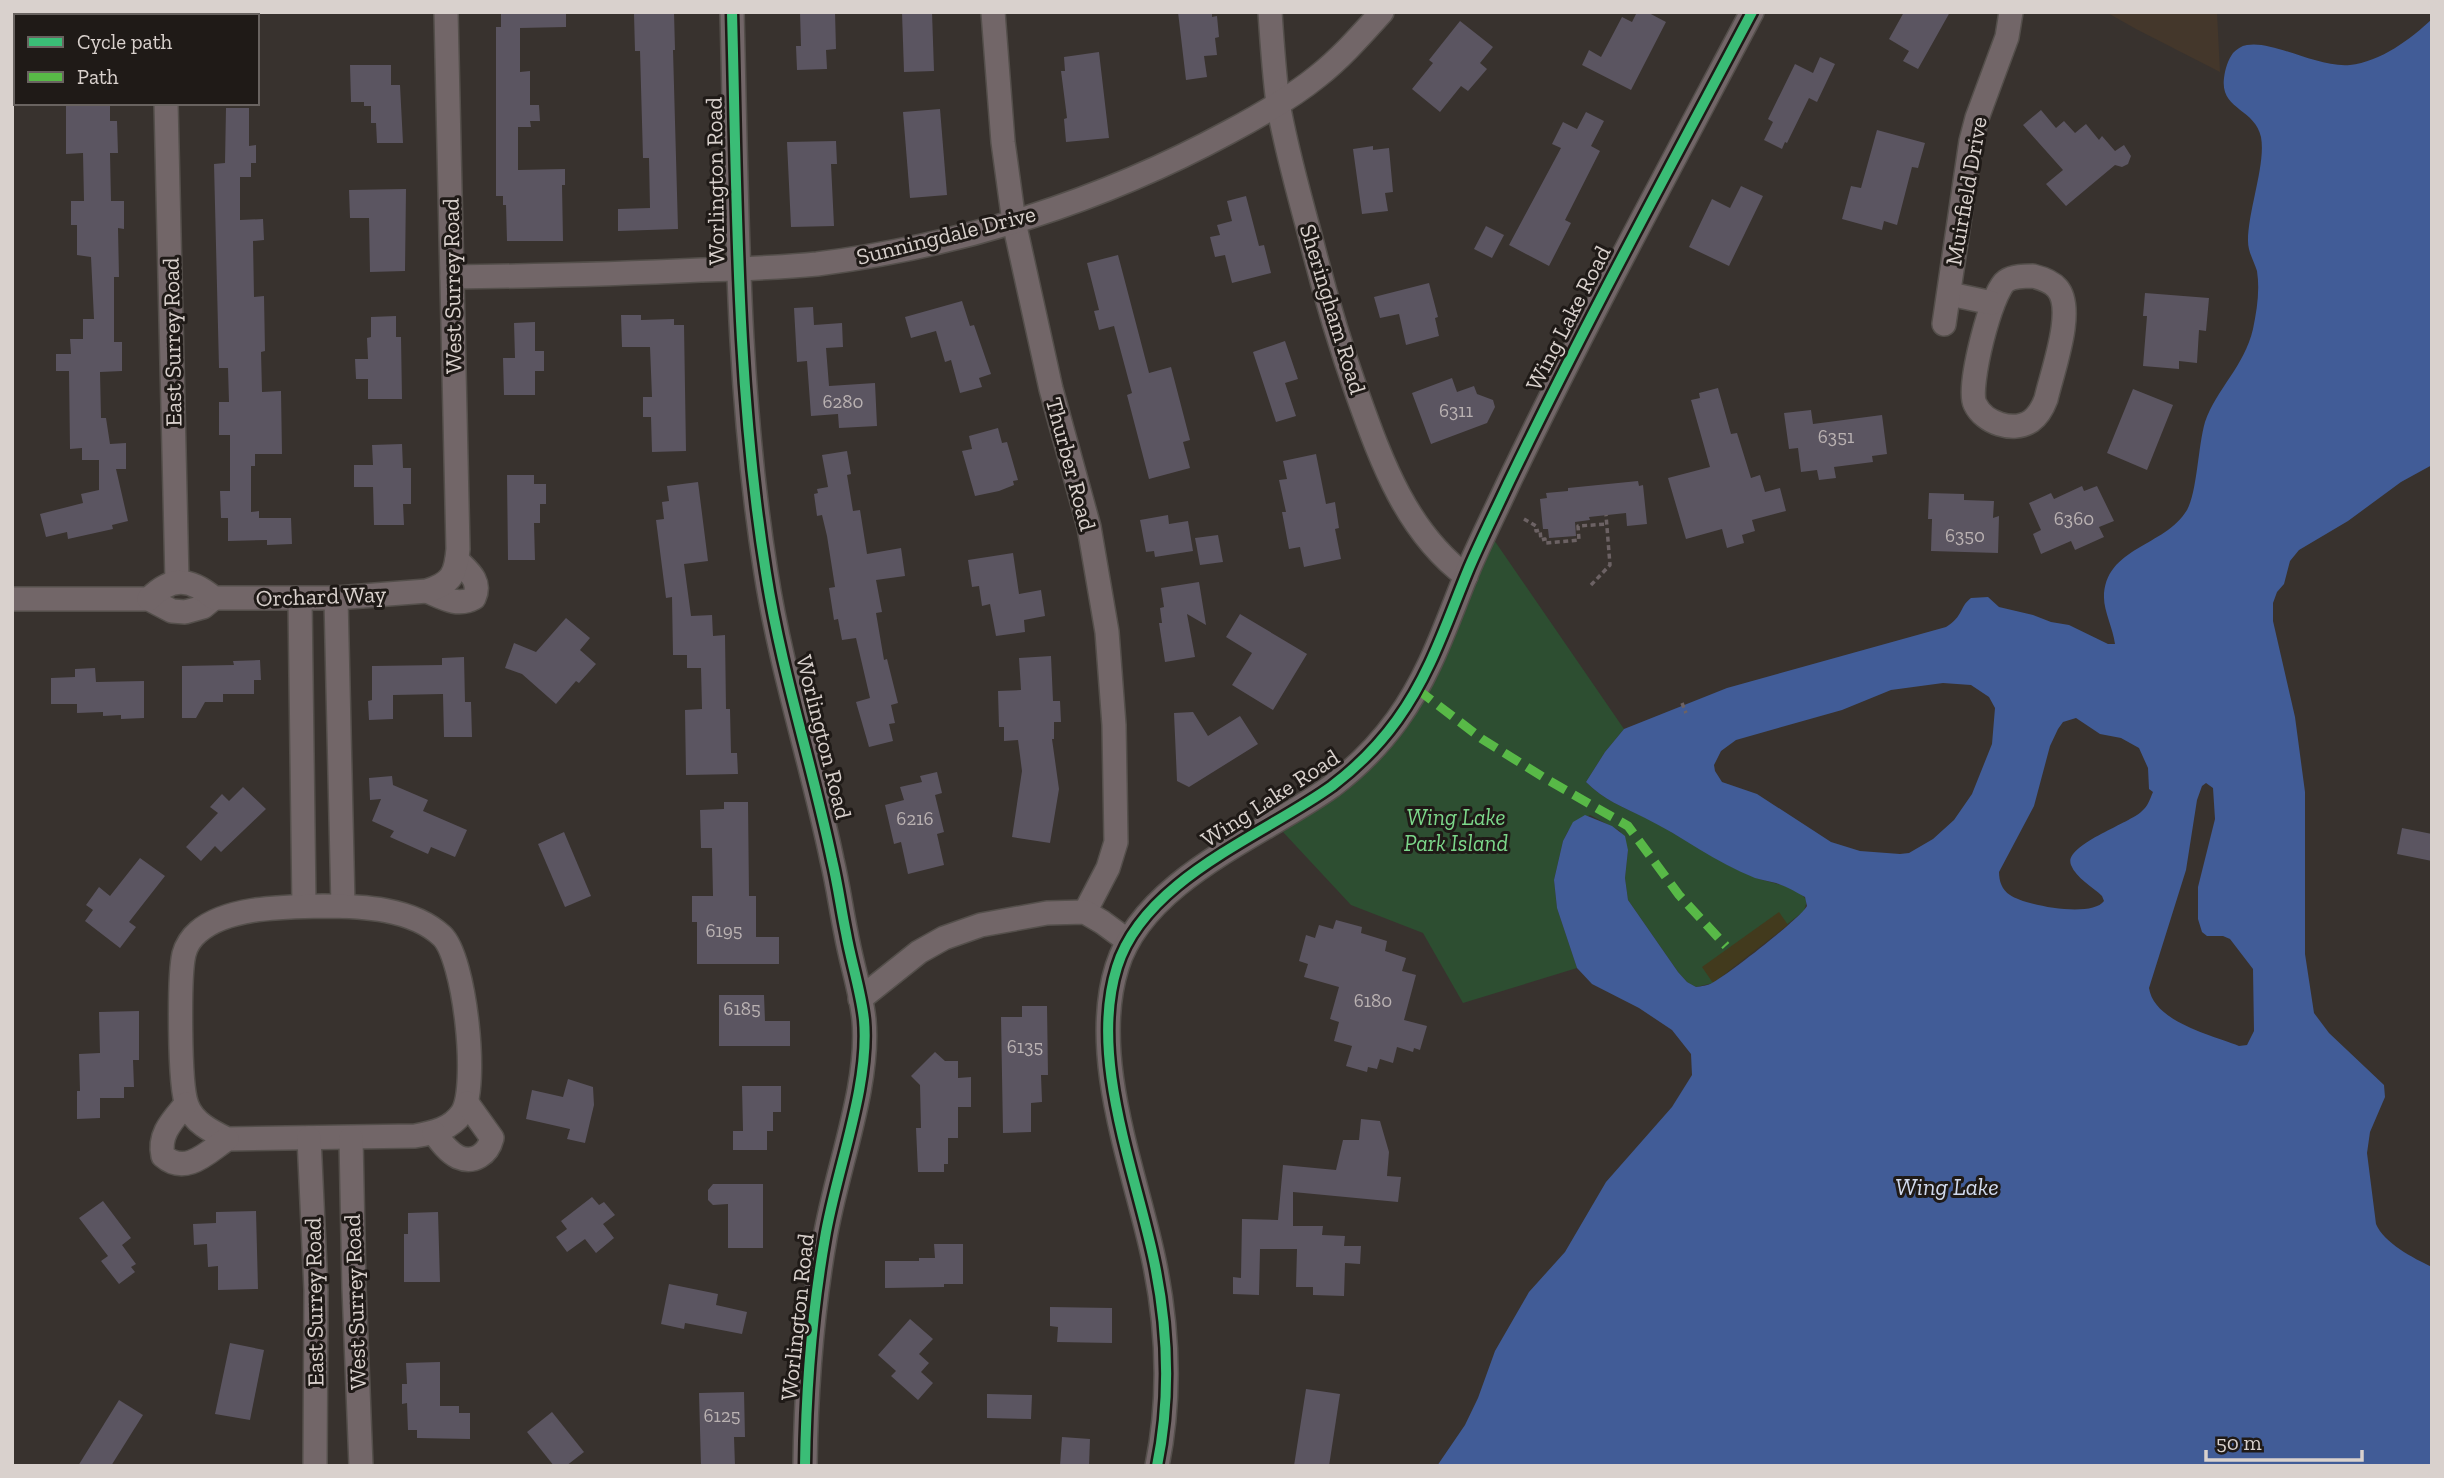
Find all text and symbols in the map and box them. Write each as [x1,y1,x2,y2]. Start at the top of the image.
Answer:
legend [14,14,259,105]
text: Cycle path [77,29,172,54]
text: Path [77,64,119,89]
street label: Worlington Road [700,96,730,265]
street label: Muirfield Drive [1939,114,1993,268]
street label: West Surrey Road [436,197,468,374]
street label: Sunningdale Drive [853,199,1039,271]
street label: Sheringham Road [1294,221,1372,398]
street label: Wing Lake Road [1519,240,1617,395]
street label: East Surrey Road [157,257,187,427]
house number: 6280 [822,390,864,413]
street label: Thurber Road [1040,394,1102,534]
house number: 6311 [1439,399,1473,422]
house number: 6351 [1818,425,1854,448]
house number: 6360 [2054,507,2094,530]
house number: 6350 [1945,524,1985,547]
street label: Orchard Way [255,580,387,612]
street label: Worlington Road [790,652,858,822]
street label: Wing Lake Road [1196,743,1345,853]
park label: Wing Lake Park Island [1404,803,1509,857]
house number: 6216 [896,807,934,830]
house number: 6195 [705,919,743,942]
house number: 6180 [1354,989,1392,1012]
house number: 6185 [723,997,761,1020]
house number: 6135 [1007,1035,1043,1058]
water label: Wing Lake [1895,1172,1999,1201]
street label: West Surrey Road [338,1213,372,1390]
street label: East Surrey Road [299,1217,329,1387]
street label: Worlington Road [774,1232,820,1402]
house number: 6125 [704,1404,740,1427]
scale bar [2206,1418,2362,1462]
text: 50 m [2216,1430,2262,1455]

